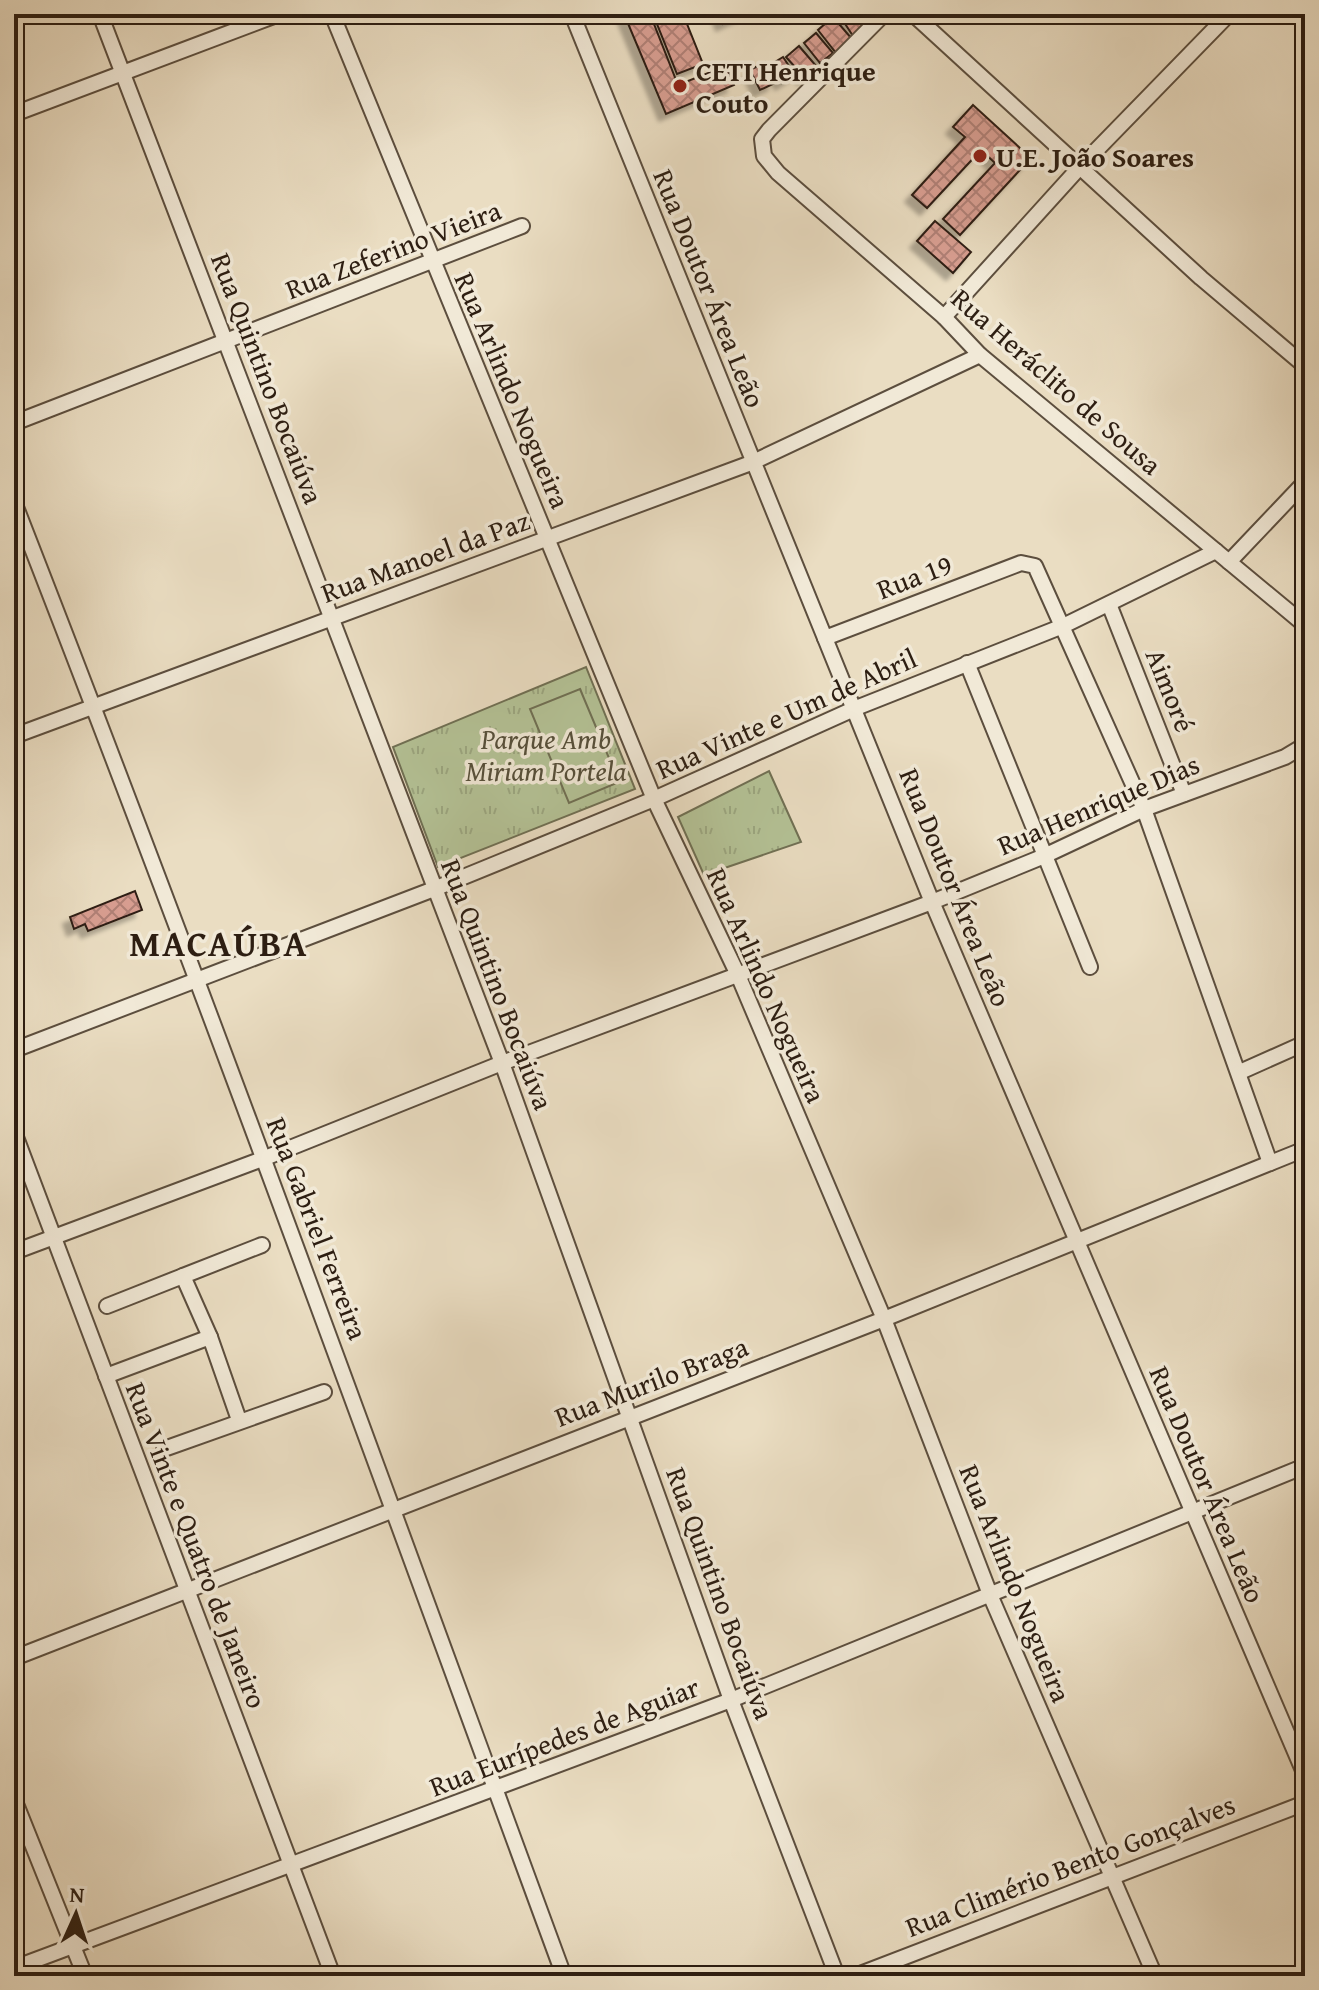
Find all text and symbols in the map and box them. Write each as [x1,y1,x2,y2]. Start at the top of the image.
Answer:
place label: CETI Henrique Couto [696,50,876,123]
marker: CETI Henrique Couto [671,77,689,95]
place label: U.E. João Soares [996,136,1194,177]
marker: U.E. João Soares [971,147,989,165]
street label: Rua Doutor Área Leão [643,163,777,413]
street label: Rua Zeferino Vieira [279,189,508,309]
street label: Rua Quintino Bocaiúva [201,247,335,510]
street label: Rua Arlindo Nogueira [445,265,582,515]
street label: Rua Heráclito de Sousa [943,278,1172,485]
street label: Rua Manoel da Paz [315,499,535,613]
street label: Rua 19 [870,543,958,609]
street label: Rua Vinte e Um de Abril [649,637,923,789]
street label: Aimoré [1136,642,1206,738]
park label: Parque Amb Miriam Portela [466,718,627,791]
street label: Rua Henrique Dias [991,743,1205,865]
street label: Rua Doutor Área Leão [889,762,1023,1012]
street label: Rua Quintino Bocaiúva [431,853,565,1116]
street label: Rua Arlindo Nogueira [697,861,838,1110]
district label: MACAÚBA [129,916,309,969]
street label: Rua Gabriel Ferreira [257,1111,380,1346]
street label: Rua Murilo Braga [548,1325,754,1437]
street label: Rua Doutor Área Leão [1140,1359,1276,1609]
street label: Rua Vinte e Quatro de Janeiro [116,1376,278,1714]
street label: Rua Arlindo Nogueira [950,1458,1083,1709]
street label: Rua Quintino Bocaiúva [656,1461,786,1726]
street label: Rua Eurípedes de Aguiar [423,1665,705,1806]
street label: Rua Climério Bento Gonçalves [899,1783,1241,1947]
north arrow [36,1874,116,1954]
text: N [69,1878,86,1910]

